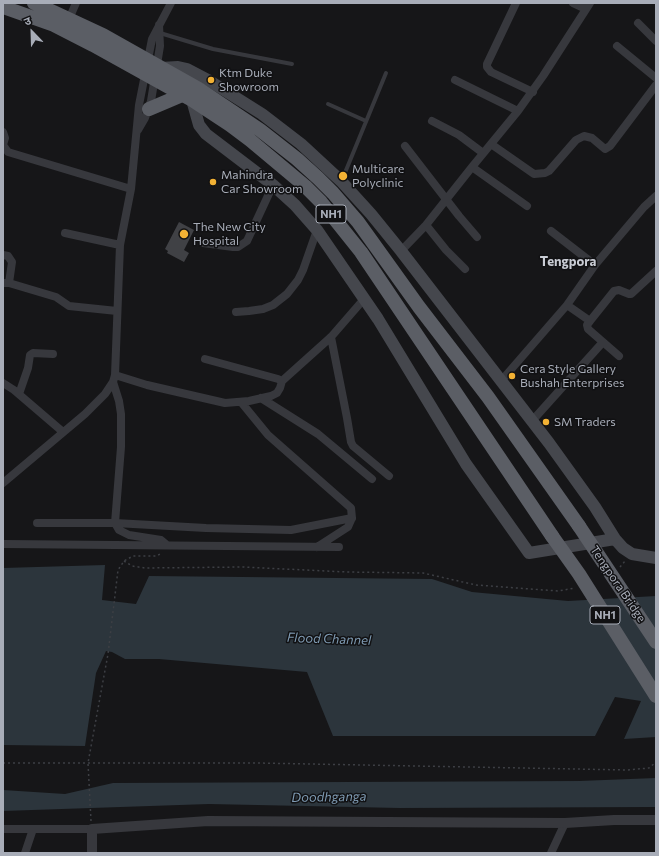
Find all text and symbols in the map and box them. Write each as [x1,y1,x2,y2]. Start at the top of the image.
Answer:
north arrow [12,12,52,52]
text: उ [22,13,33,28]
place label: Ktm Duke Showroom [219,66,279,94]
marker: Ktm Duke Showroom [206,75,216,85]
place label: Multicare Polyclinic [352,162,404,190]
place label: Mahindra Car Showroom [221,168,302,196]
marker: Multicare Polyclinic [337,170,349,182]
marker: Mahindra Car Showroom [208,177,218,187]
road number: NH1 [316,205,346,223]
place label: The New City Hospital [193,220,266,248]
marker: The New City Hospital [178,228,190,240]
district label: Tengpora [540,254,596,270]
place label: Cera Style Gallery Bushah Enterprises [520,362,624,390]
marker: Cera Style Gallery Bushah Enterprises [507,371,517,381]
place label: SM Traders [554,415,616,429]
marker: SM Traders [541,417,551,427]
street label: Tengpora Bridge [587,543,649,625]
road number: NH1 [590,606,620,624]
water label: Flood Channel [287,630,371,648]
water label: Doodhganga [291,789,367,805]

